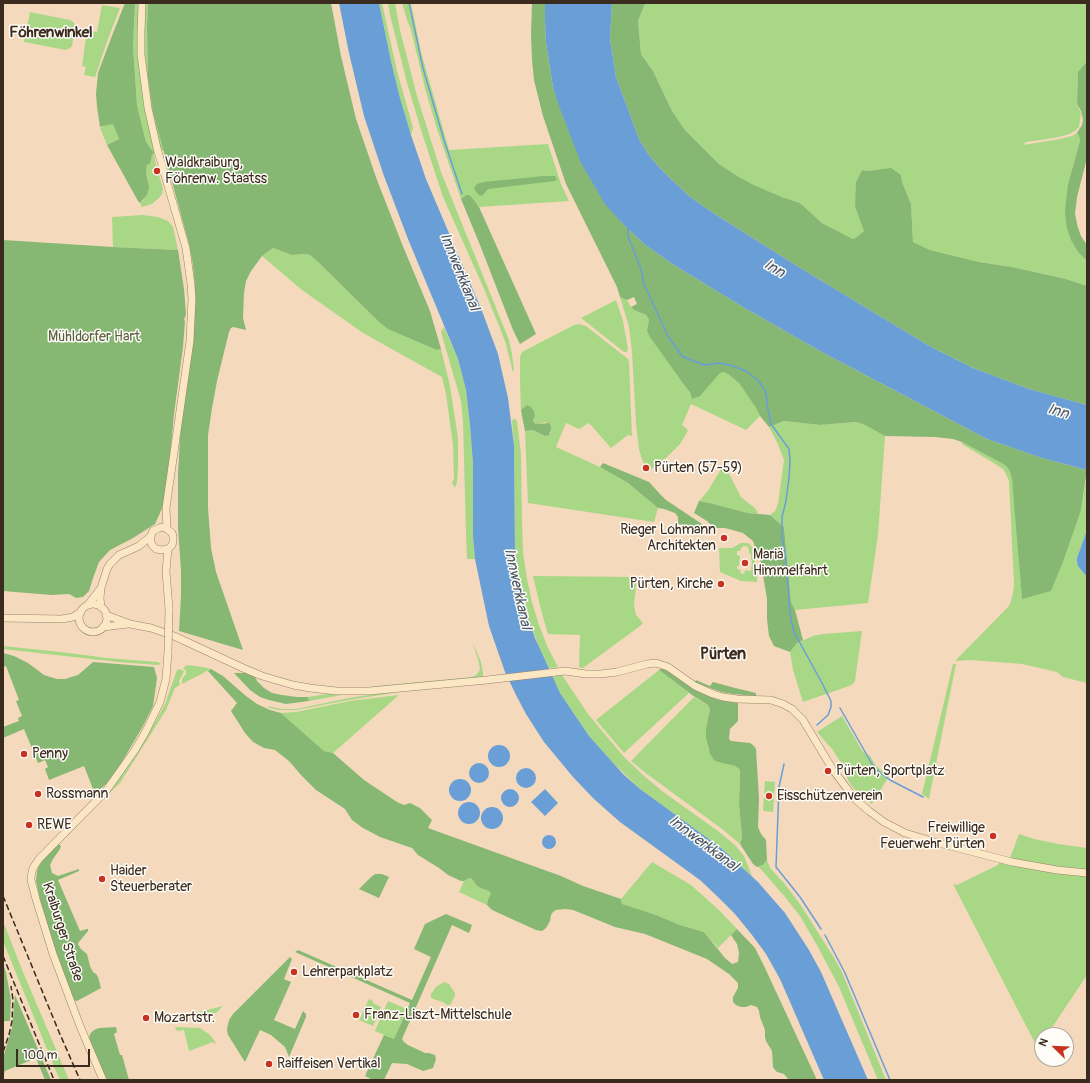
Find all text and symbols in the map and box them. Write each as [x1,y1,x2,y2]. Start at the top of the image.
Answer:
district label: Föhrenwinkel [9,24,93,42]
place label: Waldkraiburg, Föhrenw. Staatss [165,155,267,188]
marker: Waldkraiburg, Föhrenw. Staatss [152,166,162,176]
water label: Innwerkkanal [435,231,483,313]
water label: Inn [760,256,788,282]
park label: Mühldorfer Hart [48,329,140,345]
water label: Inn [1045,400,1071,424]
place label: Pürten (57-59) [654,460,742,476]
marker: Pürten (57-59) [641,463,651,473]
place label: Rieger Lohmann Architekten [620,522,716,554]
marker: Rieger Lohmann Architekten [719,533,729,543]
water label: Innwerkkanal [500,547,534,631]
place label: Mariä Himmelfahrt [753,547,828,580]
marker: Mariä Himmelfahrt [740,558,750,568]
place label: Pürten, Kirche [630,576,713,592]
marker: Pürten, Kirche [716,579,726,589]
district label: Pürten [700,645,746,665]
place label: Penny [32,746,68,762]
marker: Penny [19,749,29,759]
place label: Pürten, Sportplatz [836,763,945,779]
marker: Pürten, Sportplatz [823,766,833,776]
place label: Rossmann [46,786,109,802]
place label: Eisschützenverein [777,788,883,804]
marker: Rossmann [33,789,43,799]
marker: Eisschützenverein [764,791,774,801]
water label: Innwerkkanal [665,812,741,876]
place label: REWE [37,817,72,833]
marker: REWE [24,820,34,830]
place label: Freiwillige Feuerwehr Pürten [880,820,985,852]
marker: Freiwillige Feuerwehr Pürten [988,831,998,841]
place label: Haider Steuerberater [110,863,192,896]
marker: Haider Steuerberater [97,874,107,884]
street label: Kraiburger Straße [38,880,86,984]
place label: Lehrerparkplatz [302,964,393,980]
marker: Lehrerparkplatz [289,967,299,977]
place label: Franz-Liszt-Mittelschule [364,1007,512,1023]
place label: Mozartstr. [154,1010,215,1026]
marker: Franz-Liszt-Mittelschule [351,1010,361,1020]
marker: Mozartstr. [141,1013,151,1023]
north arrow [1034,1027,1074,1067]
text: N [1036,1037,1051,1048]
scale bar [18,1041,92,1067]
text: 100 m [23,1048,57,1063]
place label: Raiffeisen Vertikal [277,1056,381,1072]
marker: Raiffeisen Vertikal [264,1059,274,1069]

